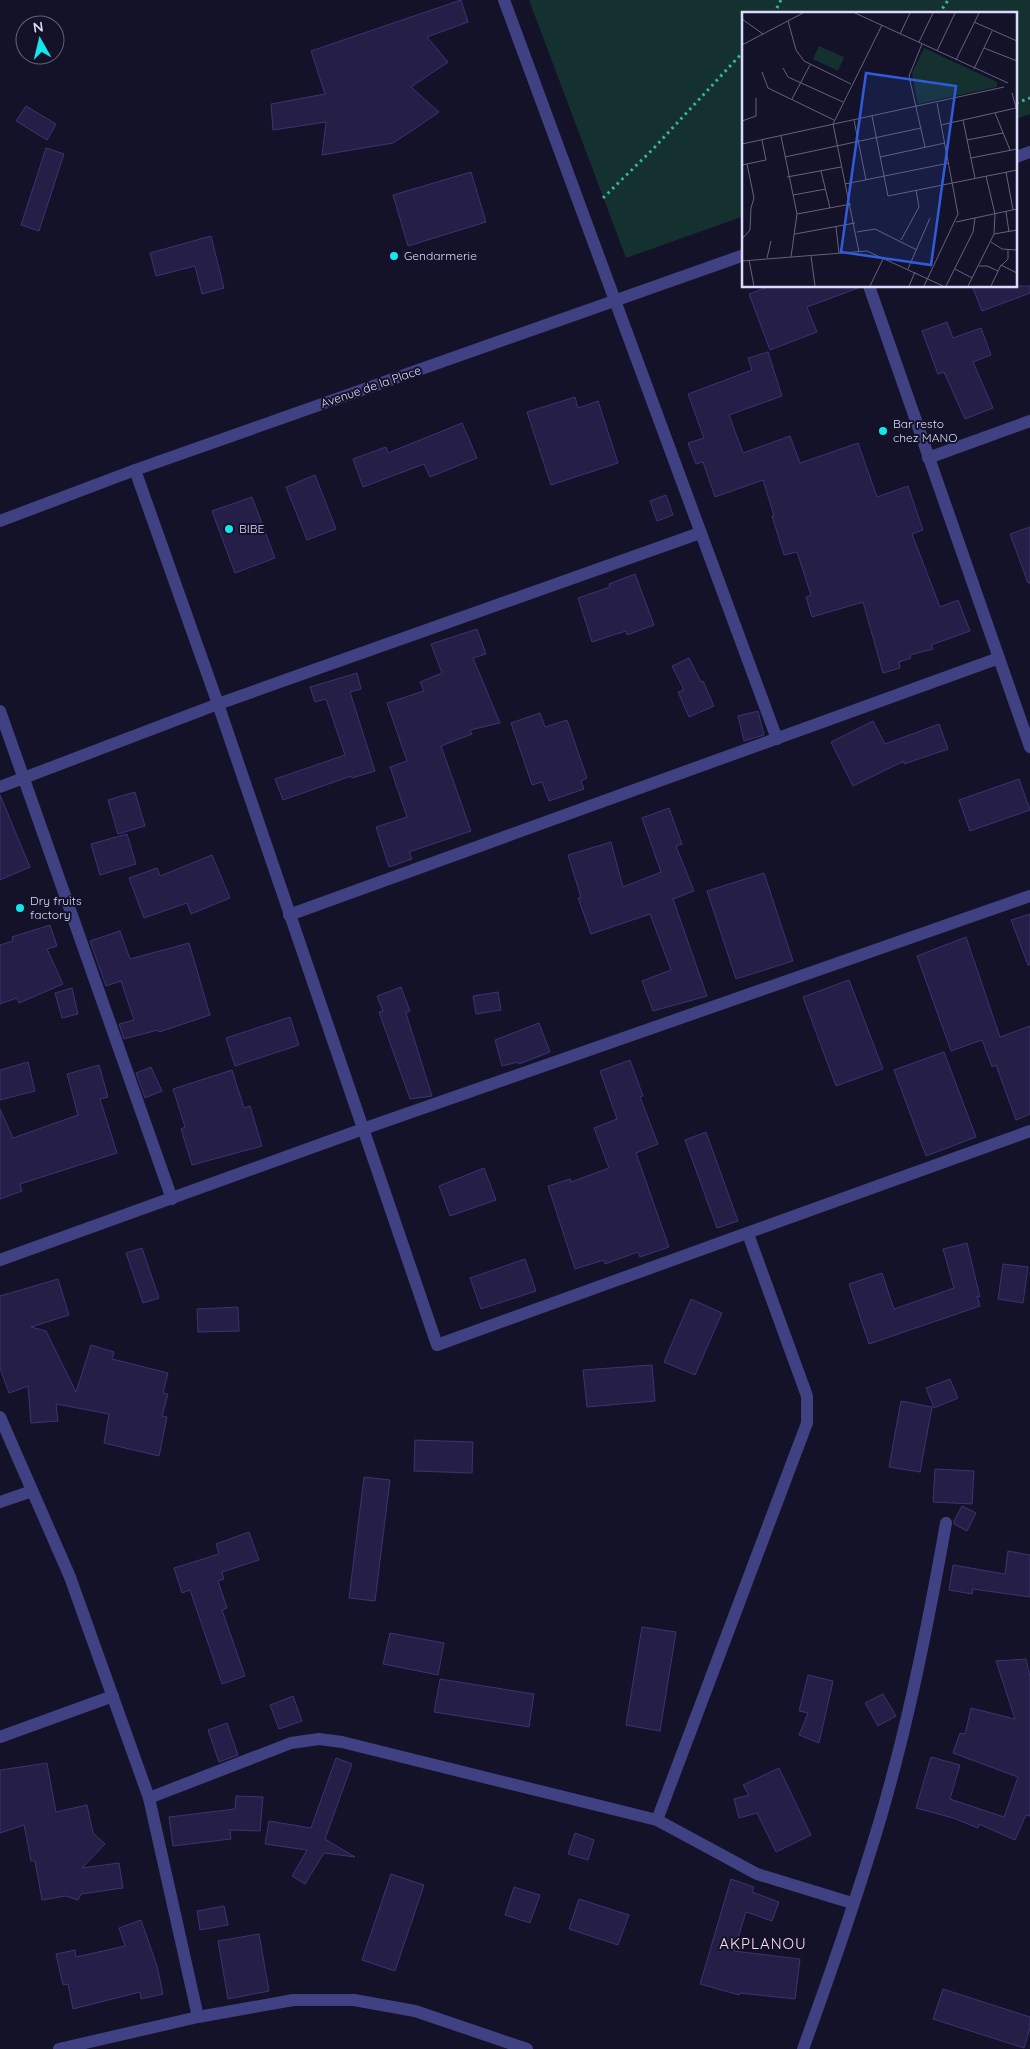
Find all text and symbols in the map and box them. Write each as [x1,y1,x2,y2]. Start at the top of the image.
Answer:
inset map [742,12,1018,288]
north arrow [15,15,65,65]
text: N [32,17,45,37]
place label: Gendarmerie [404,248,477,263]
marker: Gendarmerie [388,250,400,262]
street label: Avenue de la Place [319,362,423,411]
place label: Bar resto chez MANO [893,416,957,445]
marker: Bar resto chez MANO [877,425,889,437]
place label: BIBE [239,521,265,536]
marker: BIBE [223,523,235,535]
place label: Dry fruits factory [30,893,82,922]
marker: Dry fruits factory [14,902,26,914]
district label: AKPLANOU [719,1934,807,1953]

